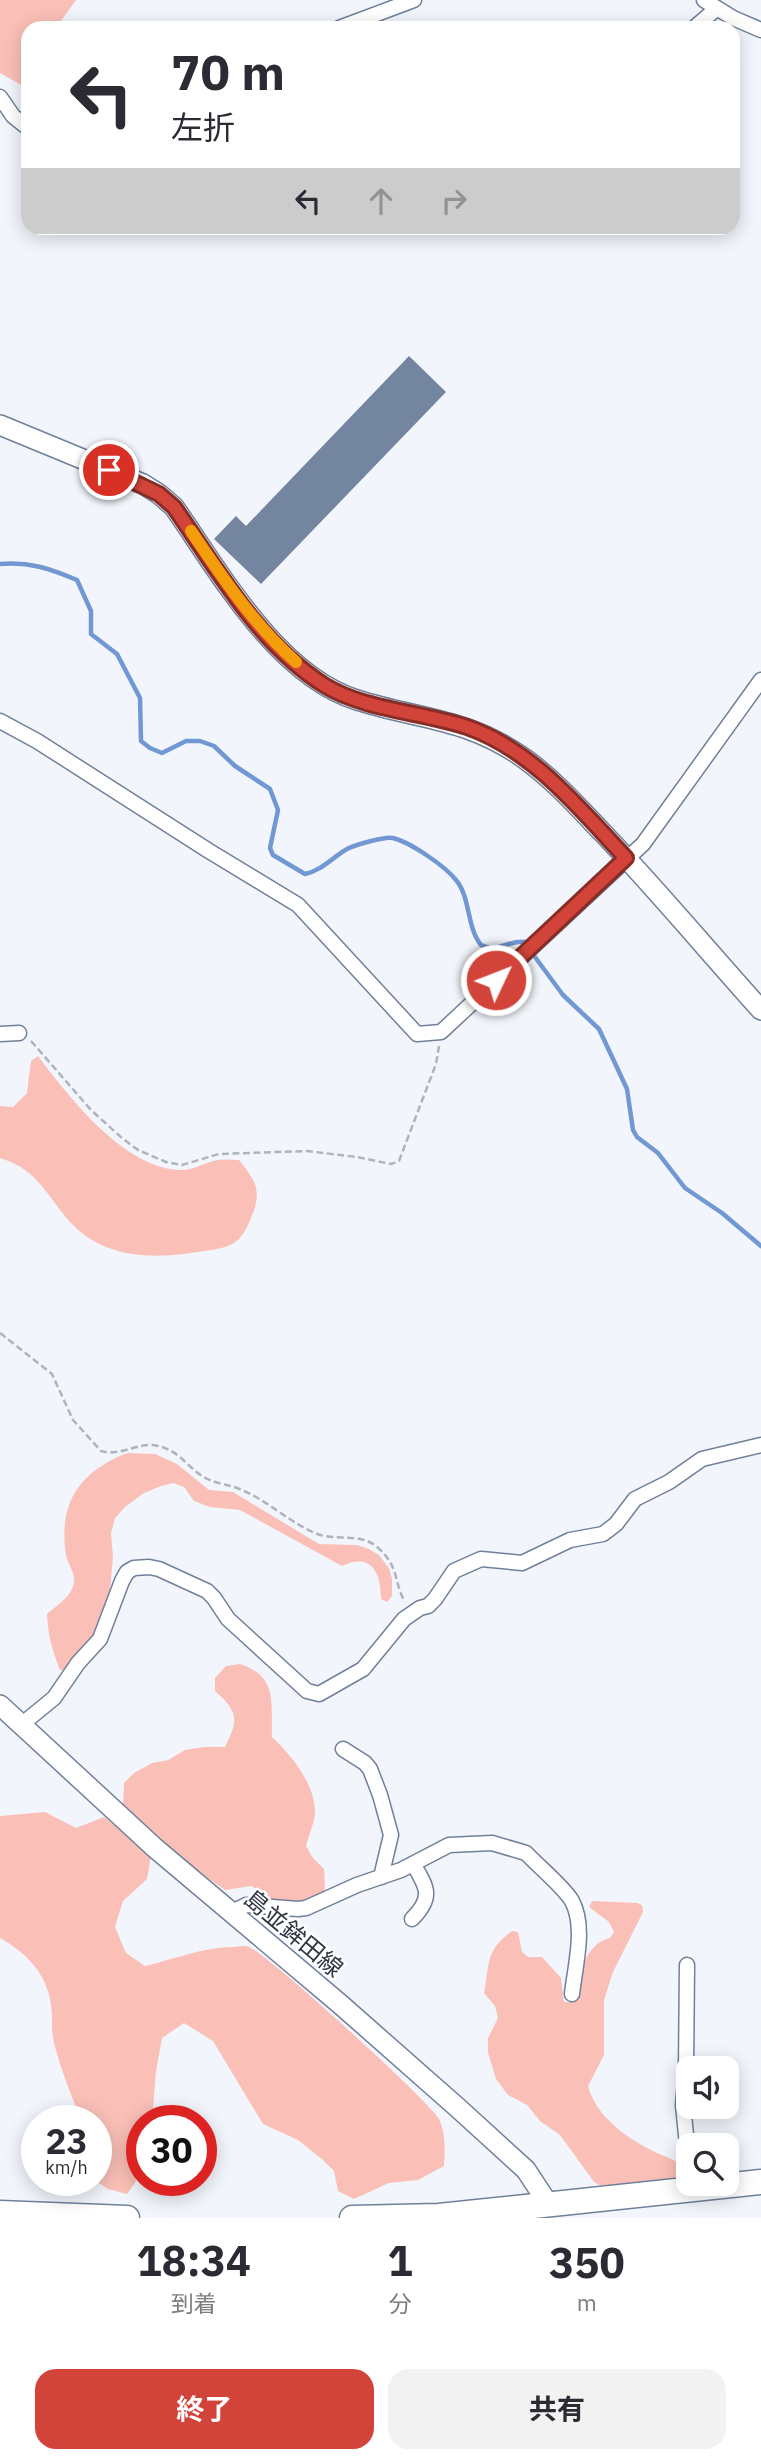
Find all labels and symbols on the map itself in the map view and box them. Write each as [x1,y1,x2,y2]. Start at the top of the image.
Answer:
pin [79,440,139,500]
position arrow [459,943,533,1017]
street label: 島並鉾田線 [238,1882,350,1984]
speed limit sign: 30 [126,2105,217,2196]

